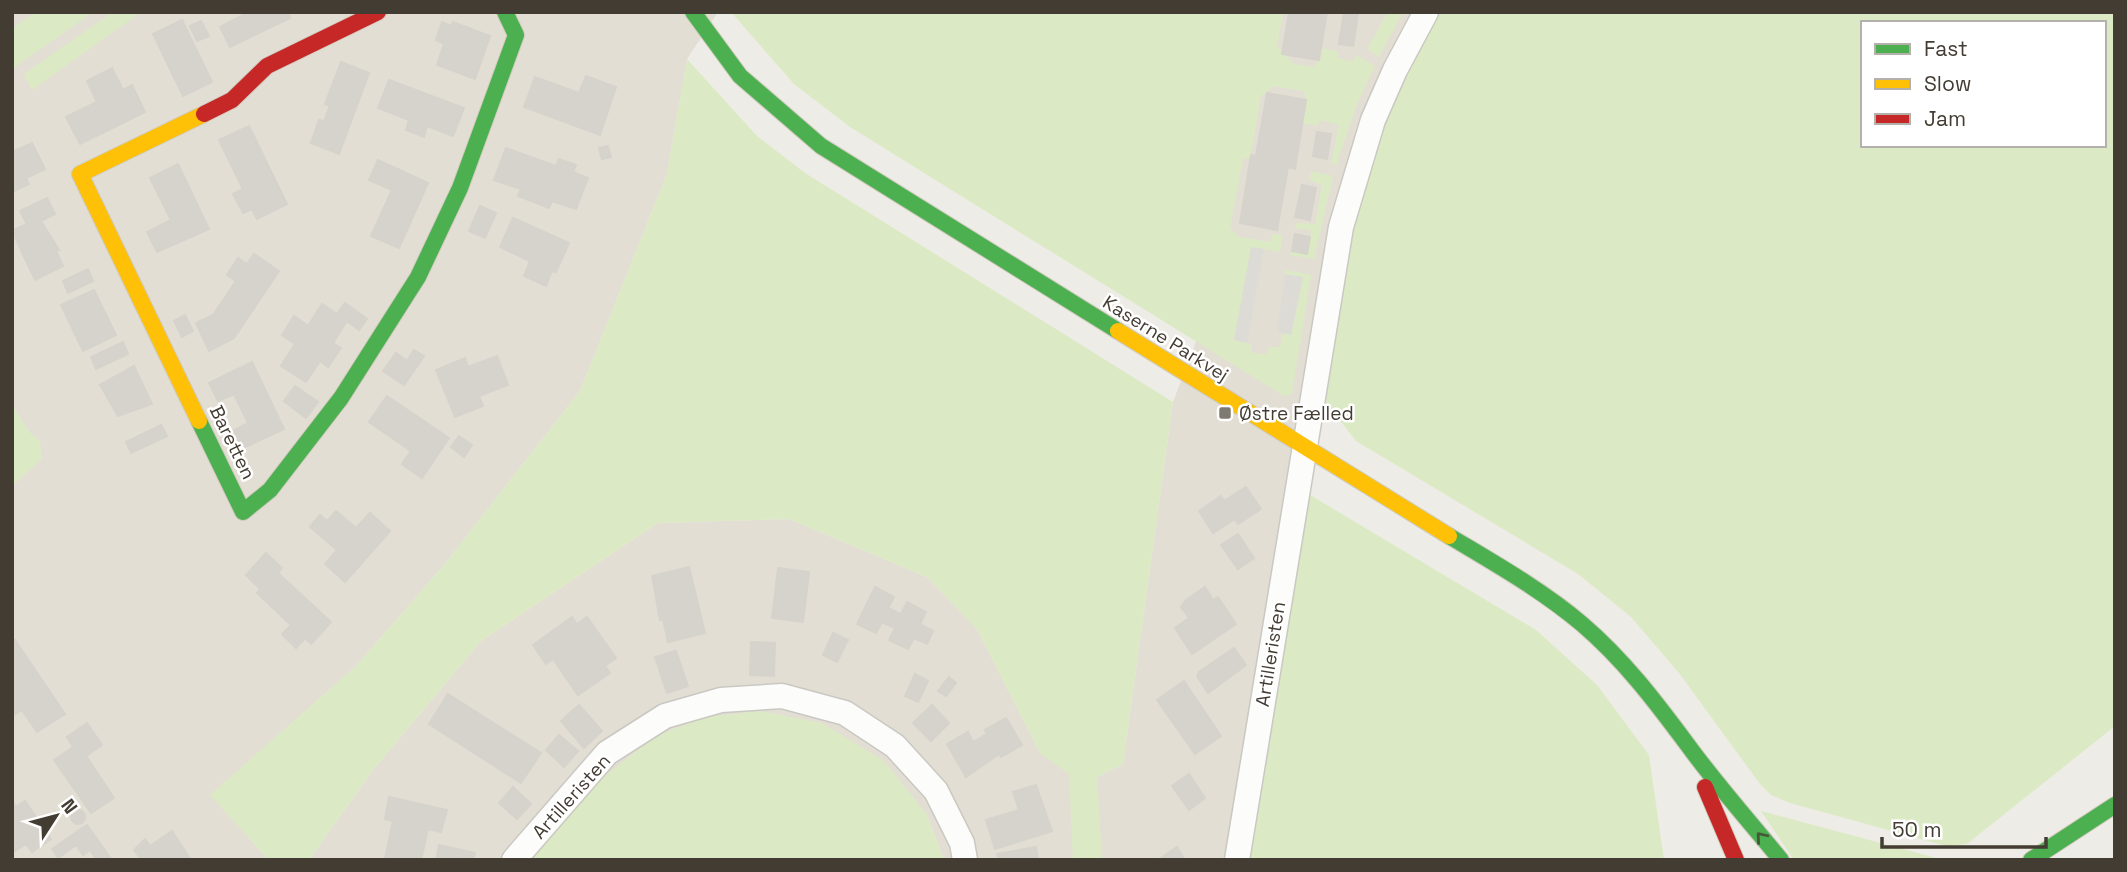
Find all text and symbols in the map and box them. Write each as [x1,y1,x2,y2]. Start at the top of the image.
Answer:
legend [1861,21,2106,147]
text: Fast [1924,35,1968,62]
text: Slow [1924,70,1972,97]
text: Jam [1924,105,1966,132]
street label: Kaserne Parkvej [1098,290,1233,387]
street label: Baretten [204,401,261,483]
place label: Østre Fælled [1239,401,1354,426]
marker: Østre Fælled [1217,405,1233,421]
street label: Artilleristen [1250,600,1291,708]
street label: Artilleristen [527,749,616,844]
north arrow [21,781,91,851]
text: N [55,794,83,819]
scale bar [1882,806,2046,850]
text: 50 m [1892,816,1942,843]
one-way arrow [1757,833,1769,846]

